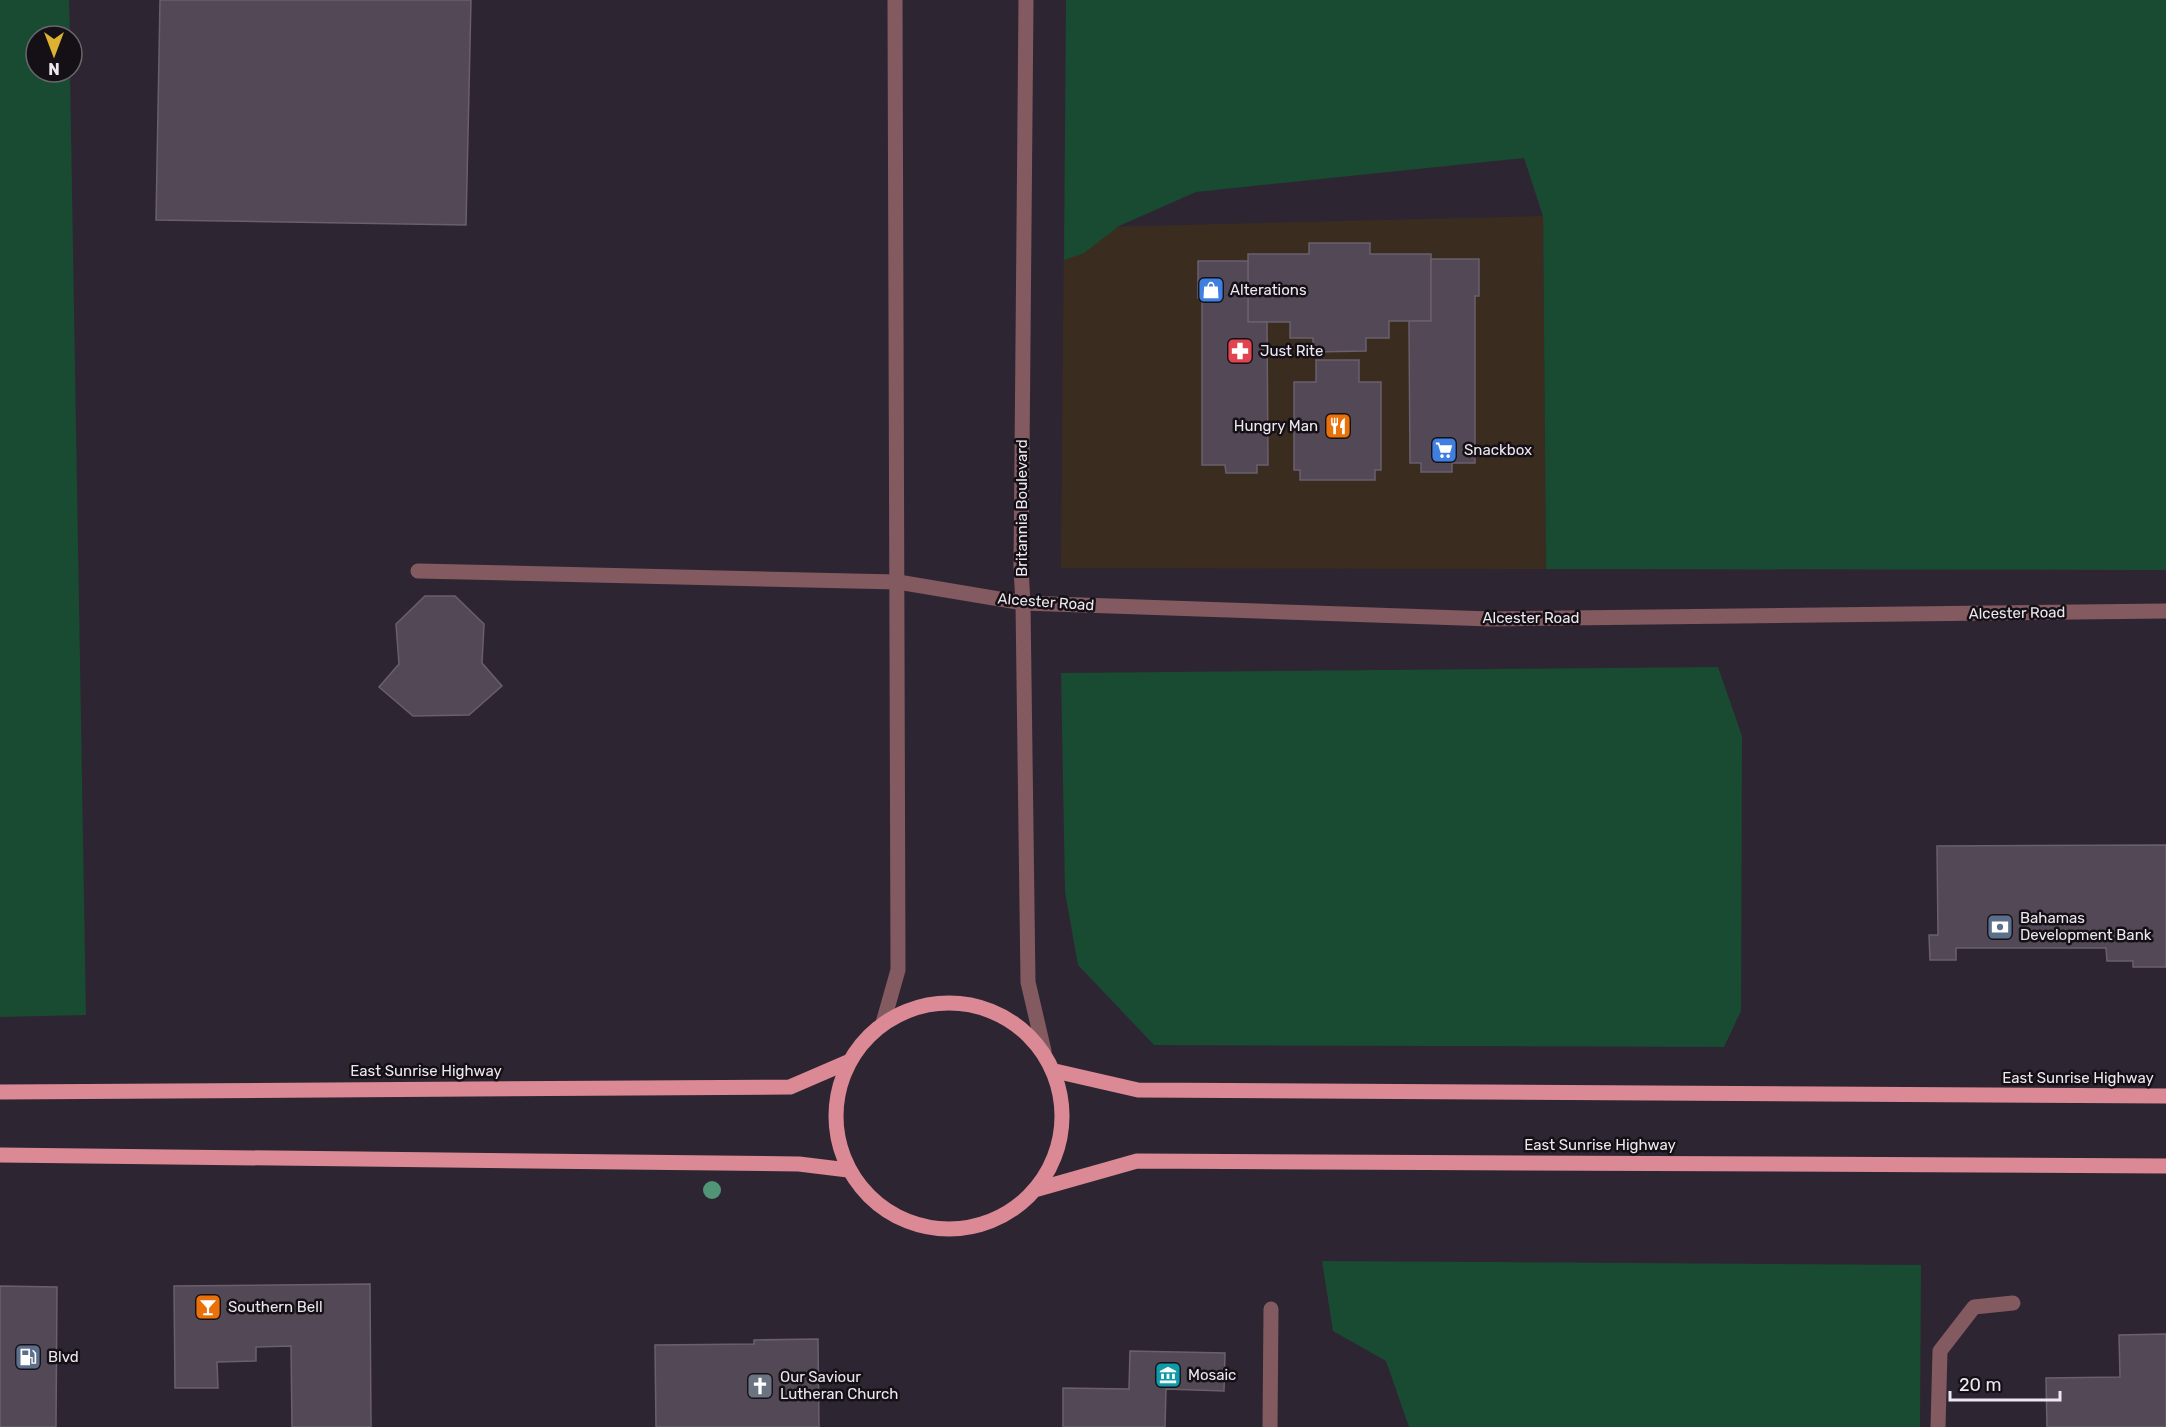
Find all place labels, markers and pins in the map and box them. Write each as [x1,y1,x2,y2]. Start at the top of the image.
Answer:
shop icon: Alterations [1196,275,1226,305]
place label: Alterations [1230,281,1307,299]
pharmacy icon: Just Rite [1225,336,1255,366]
place label: Just Rite [1260,342,1323,360]
restaurant icon: Hungry Man [1323,411,1353,441]
place label: Hungry Man [1234,417,1318,435]
supermarket icon: Snackbox [1429,435,1459,465]
place label: Snackbox [1464,441,1532,459]
place label: Bahamas Development Bank [2020,909,2152,944]
bank icon: Bahamas Development Bank [1985,912,2015,942]
bar icon: Southern Bell [193,1292,223,1322]
place label: Southern Bell [228,1298,323,1316]
fuel station icon: Blvd [13,1342,43,1372]
place label: Blvd [48,1348,79,1366]
museum icon: Mosaic [1153,1360,1183,1390]
place label: Mosaic [1188,1366,1236,1384]
place label: Our Saviour Lutheran Church [780,1368,898,1403]
church icon: Our Saviour Lutheran Church [745,1371,775,1401]

